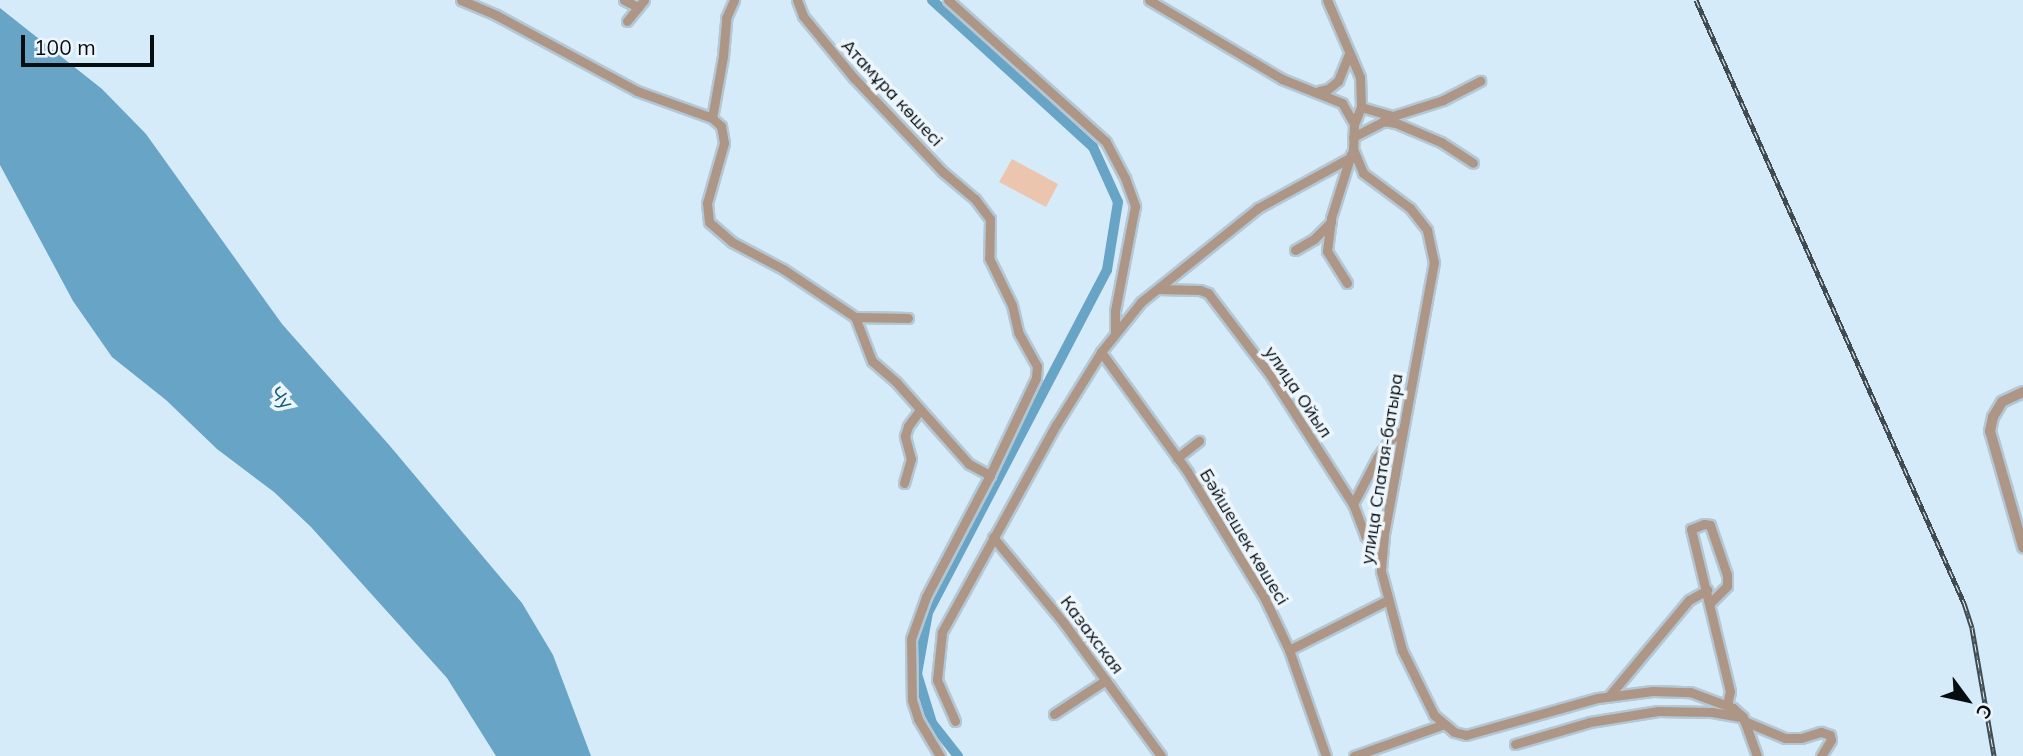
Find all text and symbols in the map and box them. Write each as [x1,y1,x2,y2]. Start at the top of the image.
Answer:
scale bar [24,21,158,65]
text: 100 m [34,34,96,60]
street label: Атамұра көшесі [837,35,947,151]
street label: улица Ойыл [1259,342,1337,442]
street label: улица Спатая-батыра [1356,372,1408,566]
water label: Чу [265,382,297,414]
street label: Бәйшешек көшесі [1195,465,1293,609]
street label: Казахская [1056,592,1128,678]
north arrow [1932,665,2002,735]
text: С [1971,699,1998,723]

